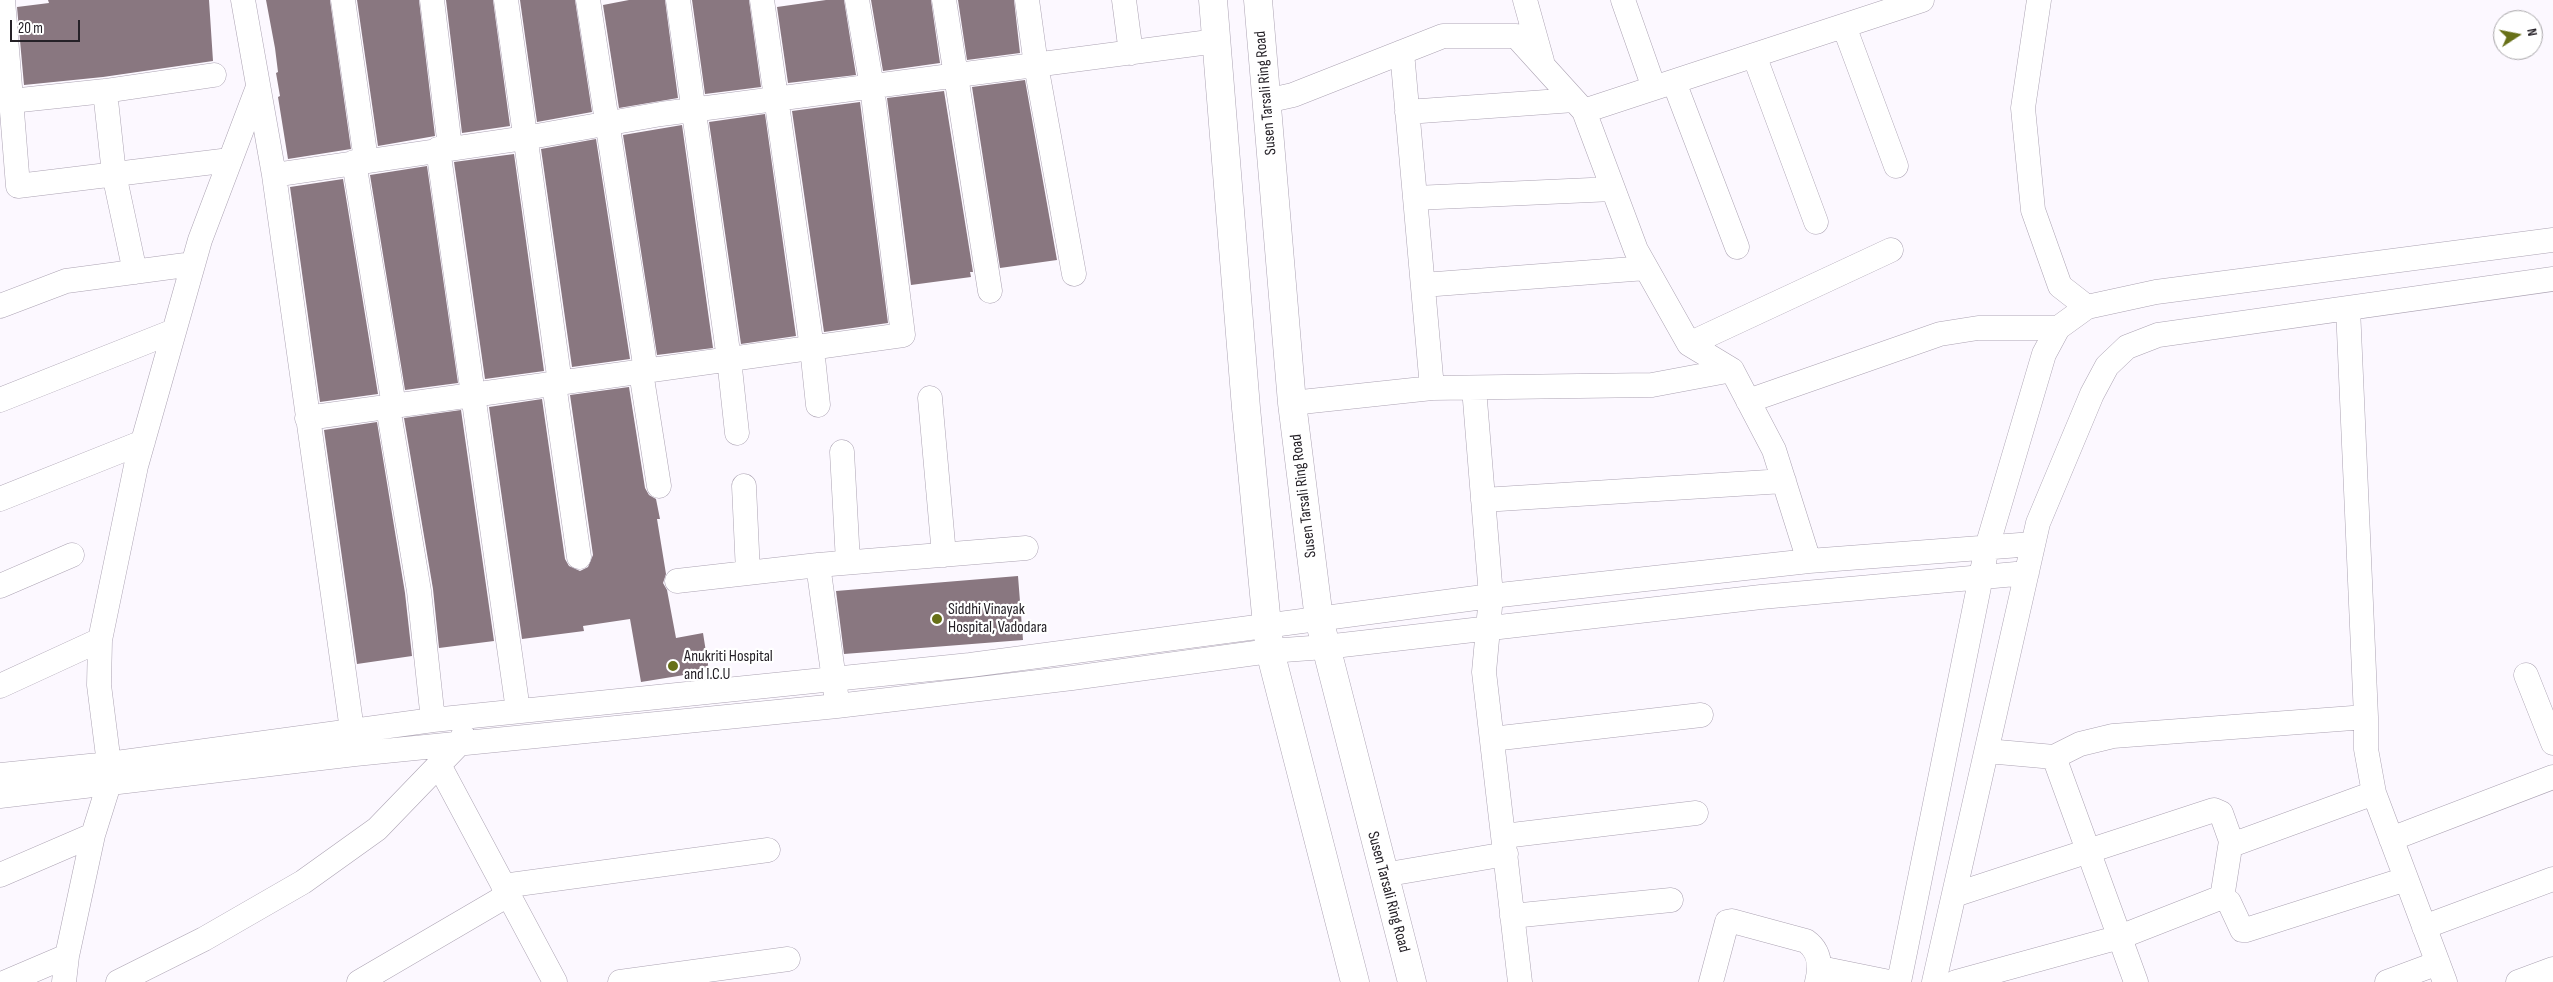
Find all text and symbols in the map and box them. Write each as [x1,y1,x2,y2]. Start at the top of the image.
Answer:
scale bar [12,10,82,42]
north arrow [2493,10,2543,60]
text: 20 m [18,19,43,38]
text: N [2523,27,2541,38]
street label: Susen Tarsali Ring Road [1251,30,1281,156]
street label: Susen Tarsali Ring Road [1287,433,1321,559]
place label: Siddhi Vinayak Hospital, Vadodara [948,600,1047,638]
marker: Siddhi Vinayak Hospital, Vadodara [930,612,944,626]
place label: Anukriti Hospital and I.C.U [684,647,773,685]
marker: Anukriti Hospital and I.C.U [666,659,680,673]
street label: Susen Tarsali Ring Road [1363,829,1413,955]

